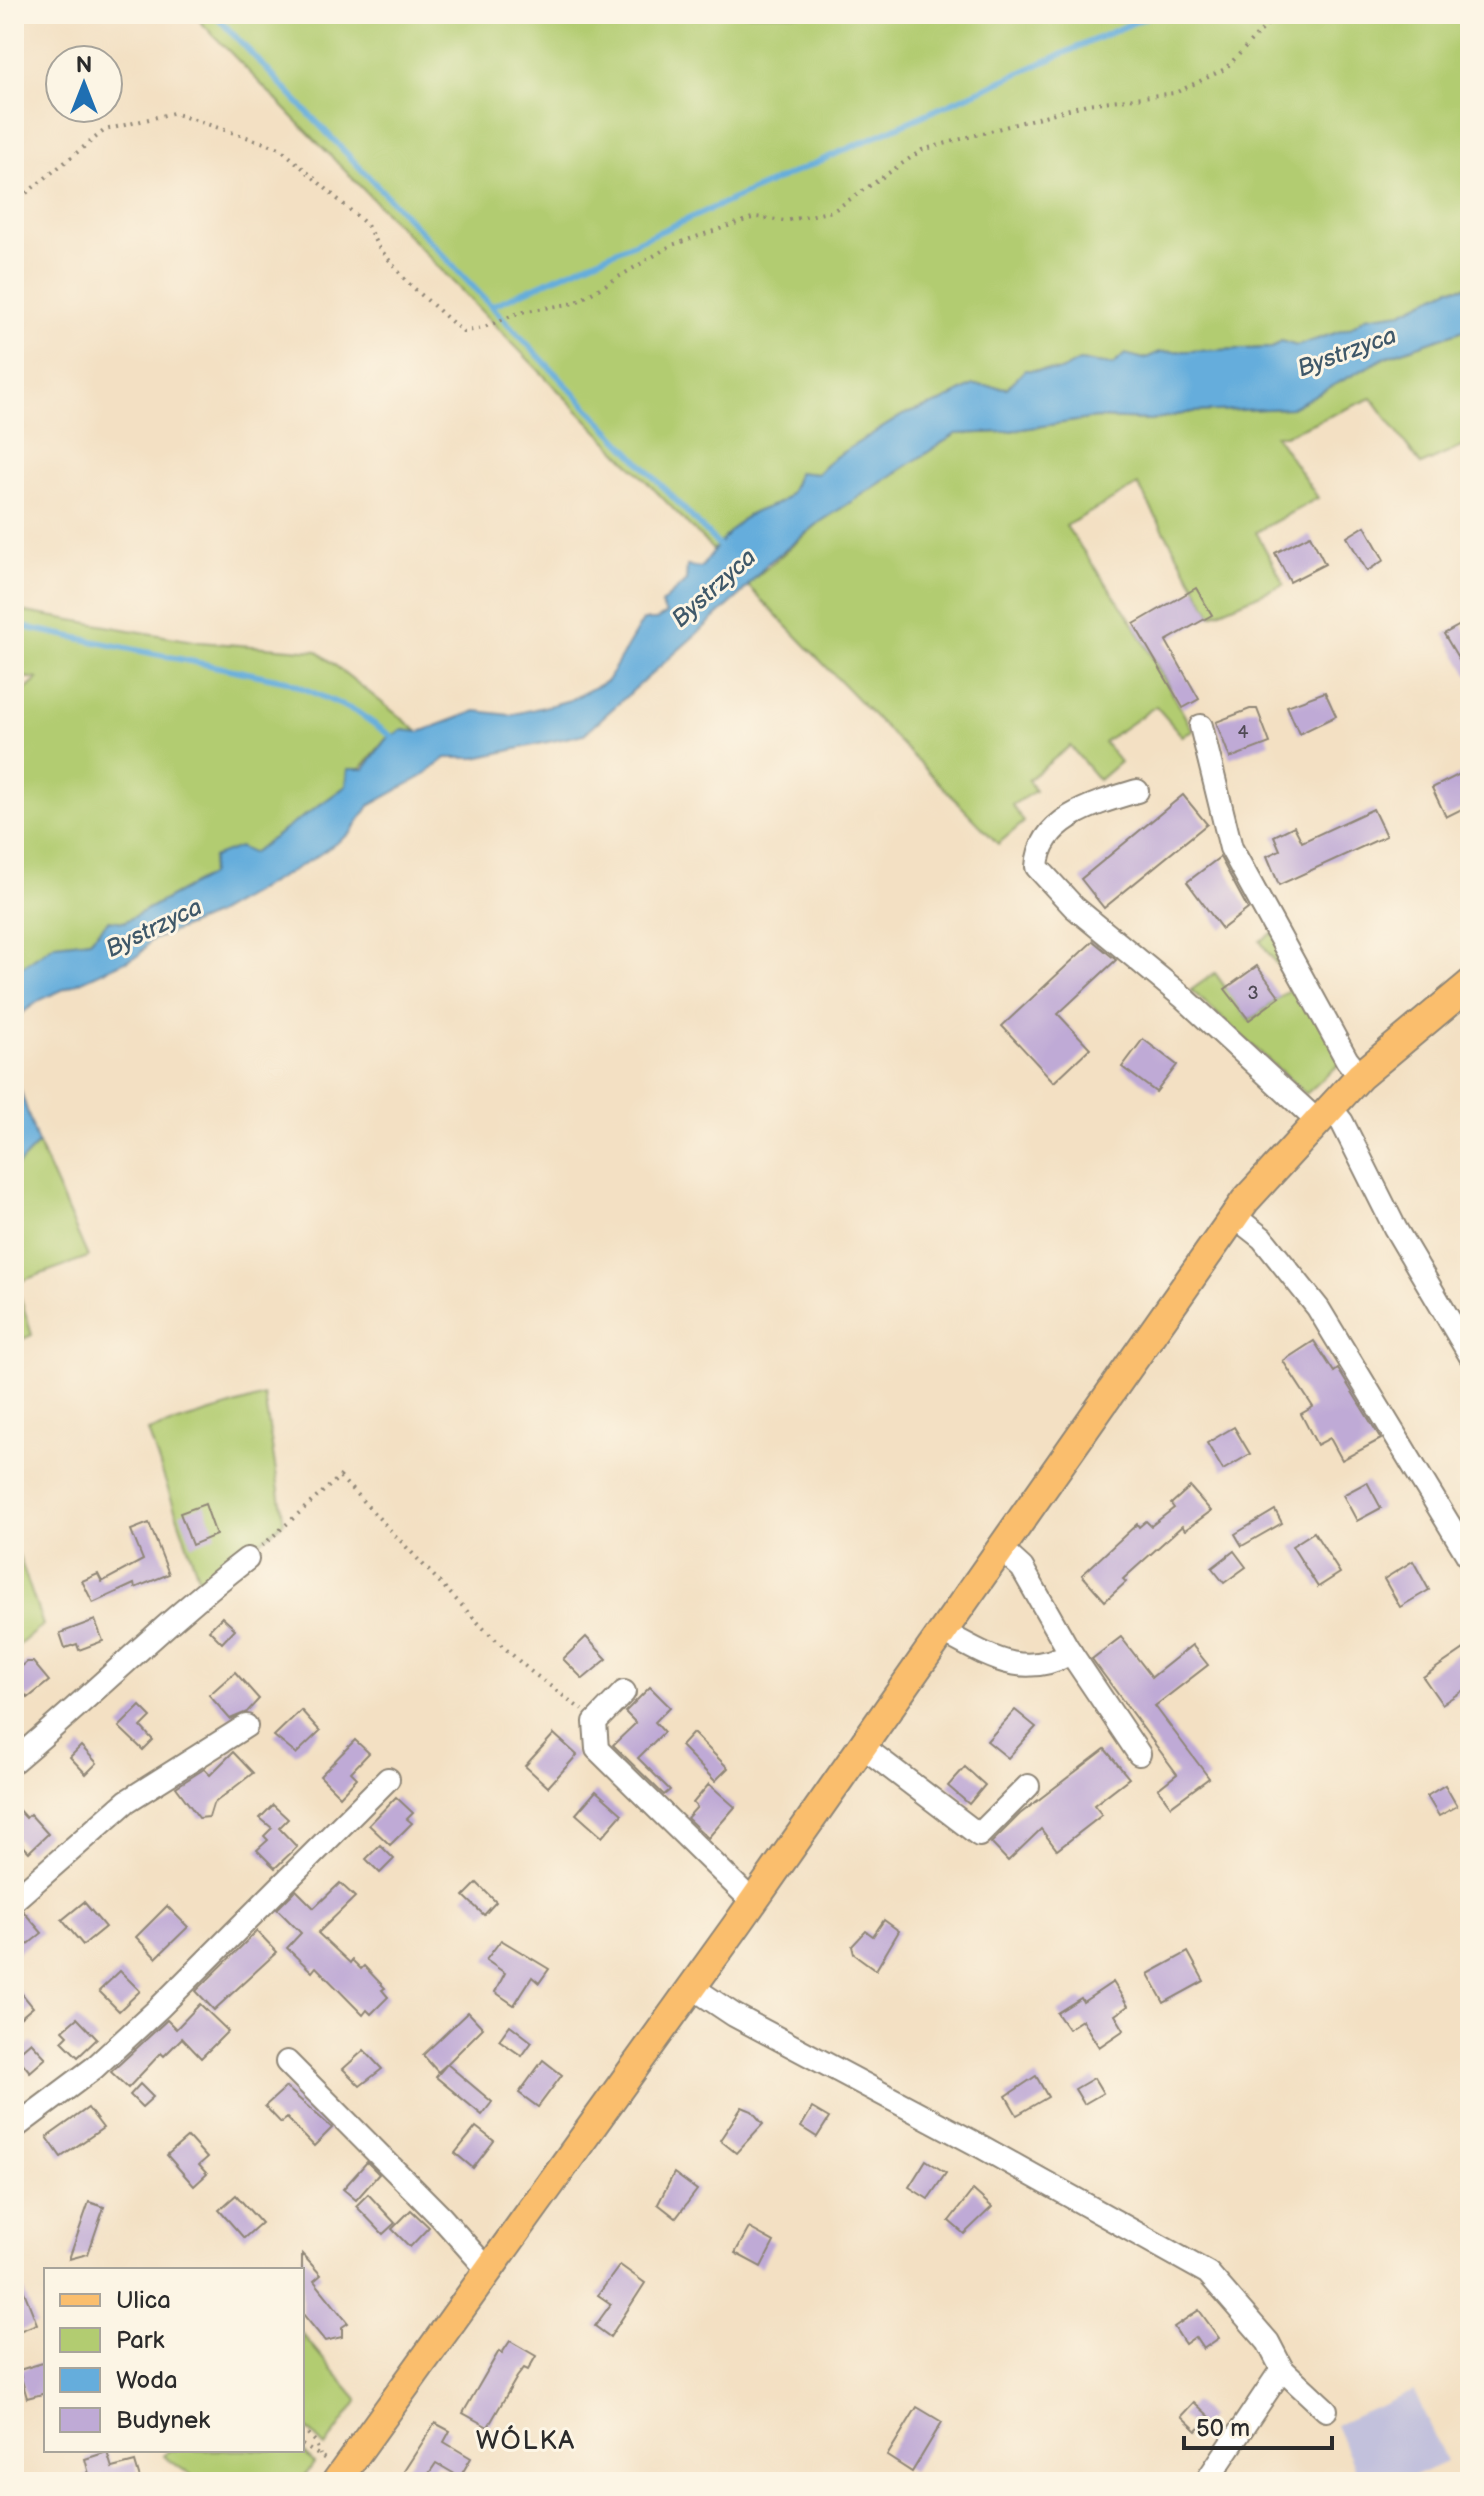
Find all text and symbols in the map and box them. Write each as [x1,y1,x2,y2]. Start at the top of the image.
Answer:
north arrow [44,44,124,124]
text: N [76,52,92,79]
water label: Bystrzyca [1293,321,1401,383]
water label: Bystrzyca [666,543,762,633]
house number: 4 [1238,722,1249,743]
water label: Bystrzyca [101,892,207,964]
house number: 3 [1247,983,1259,1004]
legend [44,2268,304,2452]
text: Ulica [116,2286,171,2315]
text: Park [116,2326,164,2355]
text: Woda [116,2366,178,2395]
scale bar [1184,2400,1332,2450]
text: Budynek [116,2406,210,2435]
text: 50 m [1196,2414,1250,2443]
district label: WÓLKA [476,2425,576,2457]

